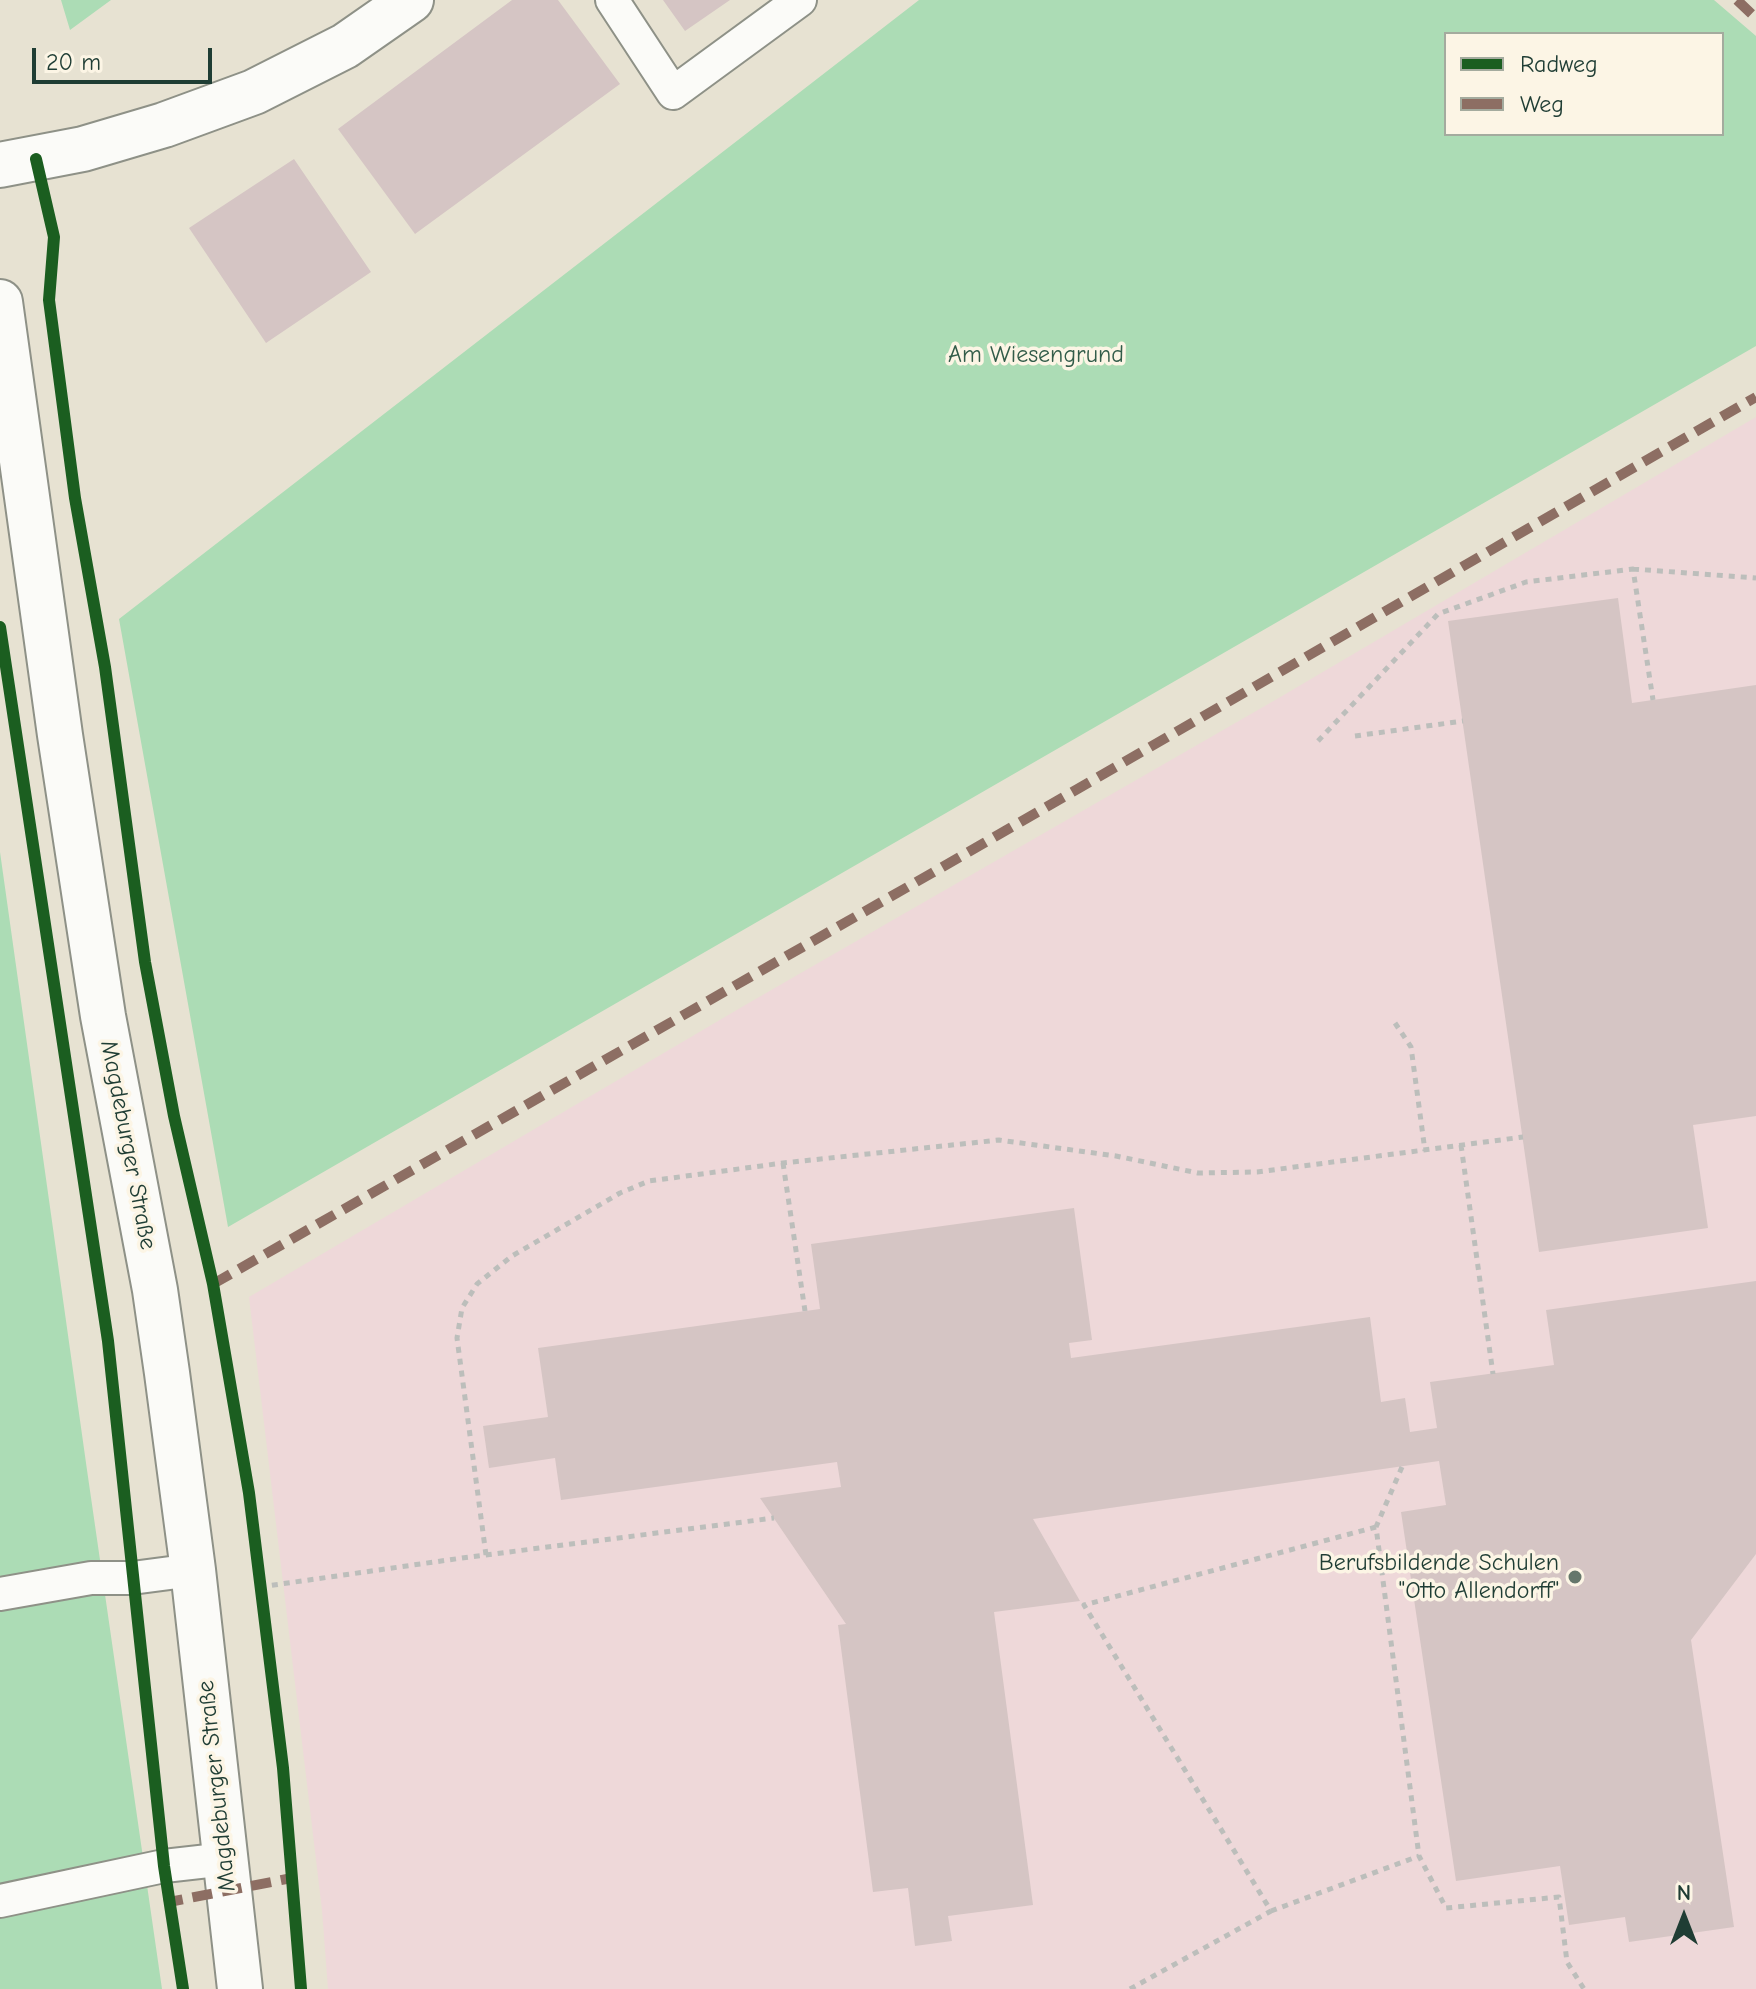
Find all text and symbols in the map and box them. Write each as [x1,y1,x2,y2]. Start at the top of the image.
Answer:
scale bar [36,32,216,82]
legend [1444,32,1724,136]
text: 20 m [46,48,101,76]
text: Radweg [1520,50,1598,78]
text: Weg [1520,90,1564,118]
park label: Am Wiesengrund [948,341,1124,369]
street label: Magdeburger Straße [94,1038,162,1252]
place label: Berufsbildende Schulen "Otto Allendorff" [1319,1549,1559,1605]
marker: Berufsbildende Schulen "Otto Allendorff" [1566,1568,1584,1586]
street label: Magdeburger Straße [192,1679,242,1893]
north arrow [1644,1877,1724,1957]
text: N [1677,1880,1691,1906]

